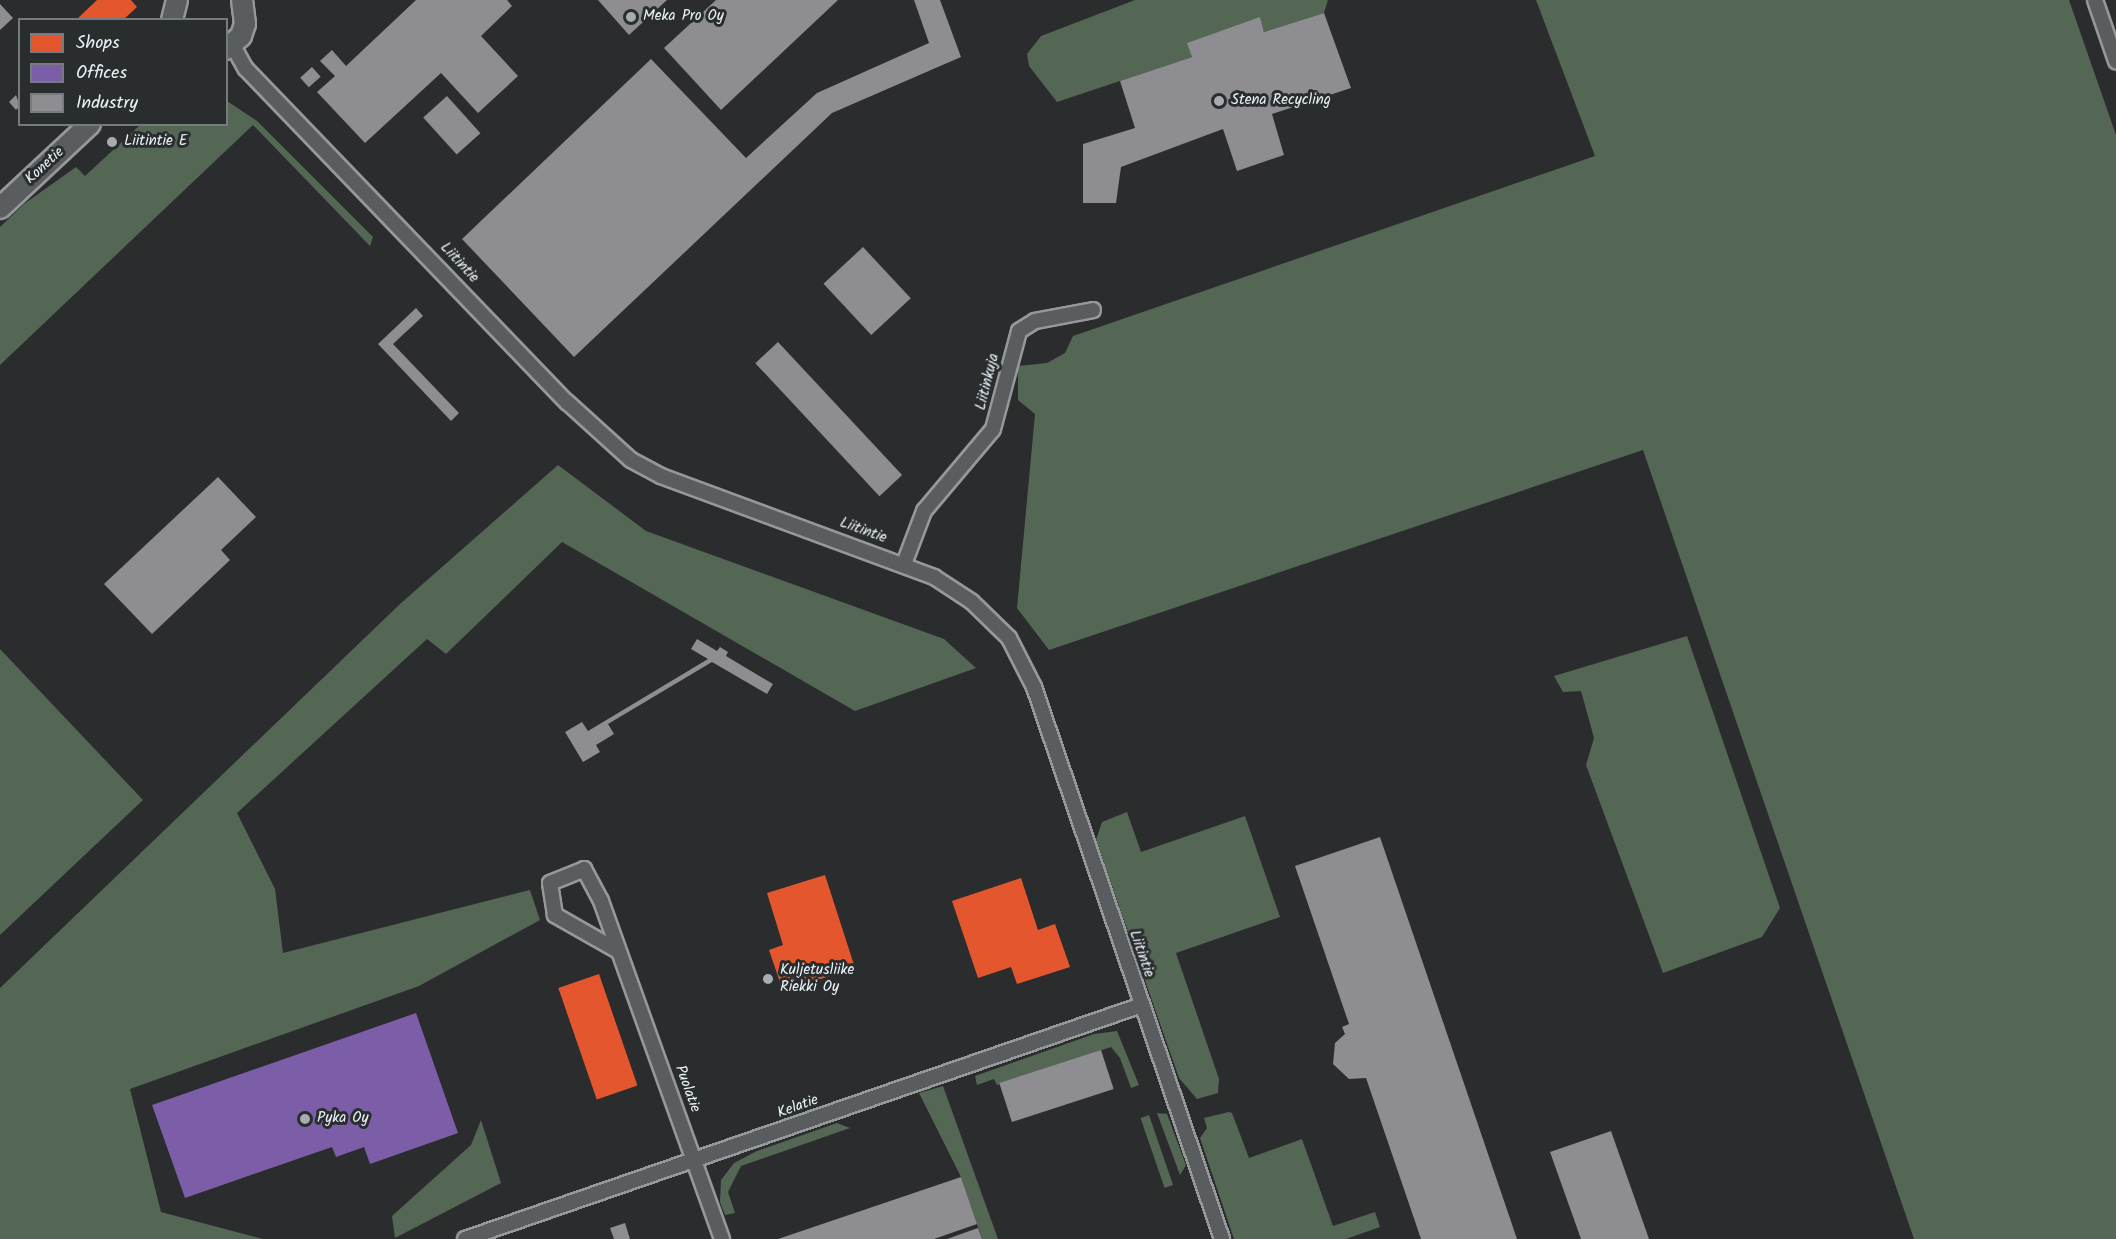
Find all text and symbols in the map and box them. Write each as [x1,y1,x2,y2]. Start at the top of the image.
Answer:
place label: Meka Pro Oy [643,8,724,26]
marker: Meka Pro Oy [624,10,638,24]
legend [18,18,228,126]
text: Shops [76,29,120,58]
text: Offices [76,59,127,88]
text: Industry [76,89,138,118]
place label: Stena Recycling [1231,92,1331,110]
marker: Stena Recycling [1212,94,1226,108]
place label: Liitintie E [124,133,188,151]
marker: Liitintie E [105,135,119,149]
street label: Konetie [22,144,68,188]
street label: Liitintie [436,239,482,287]
street label: Liitinkuja [972,352,1004,412]
street label: Liitintie [837,514,889,548]
street label: Liitintie [1125,928,1157,980]
place label: Kuljetusliike Riekki Oy [780,961,854,996]
marker: Kuljetusliike Riekki Oy [761,972,775,986]
street label: Puolatie [670,1063,704,1115]
street label: Kelatie [775,1091,821,1123]
place label: Pyka Oy [317,1110,368,1128]
marker: Pyka Oy [298,1112,312,1126]

